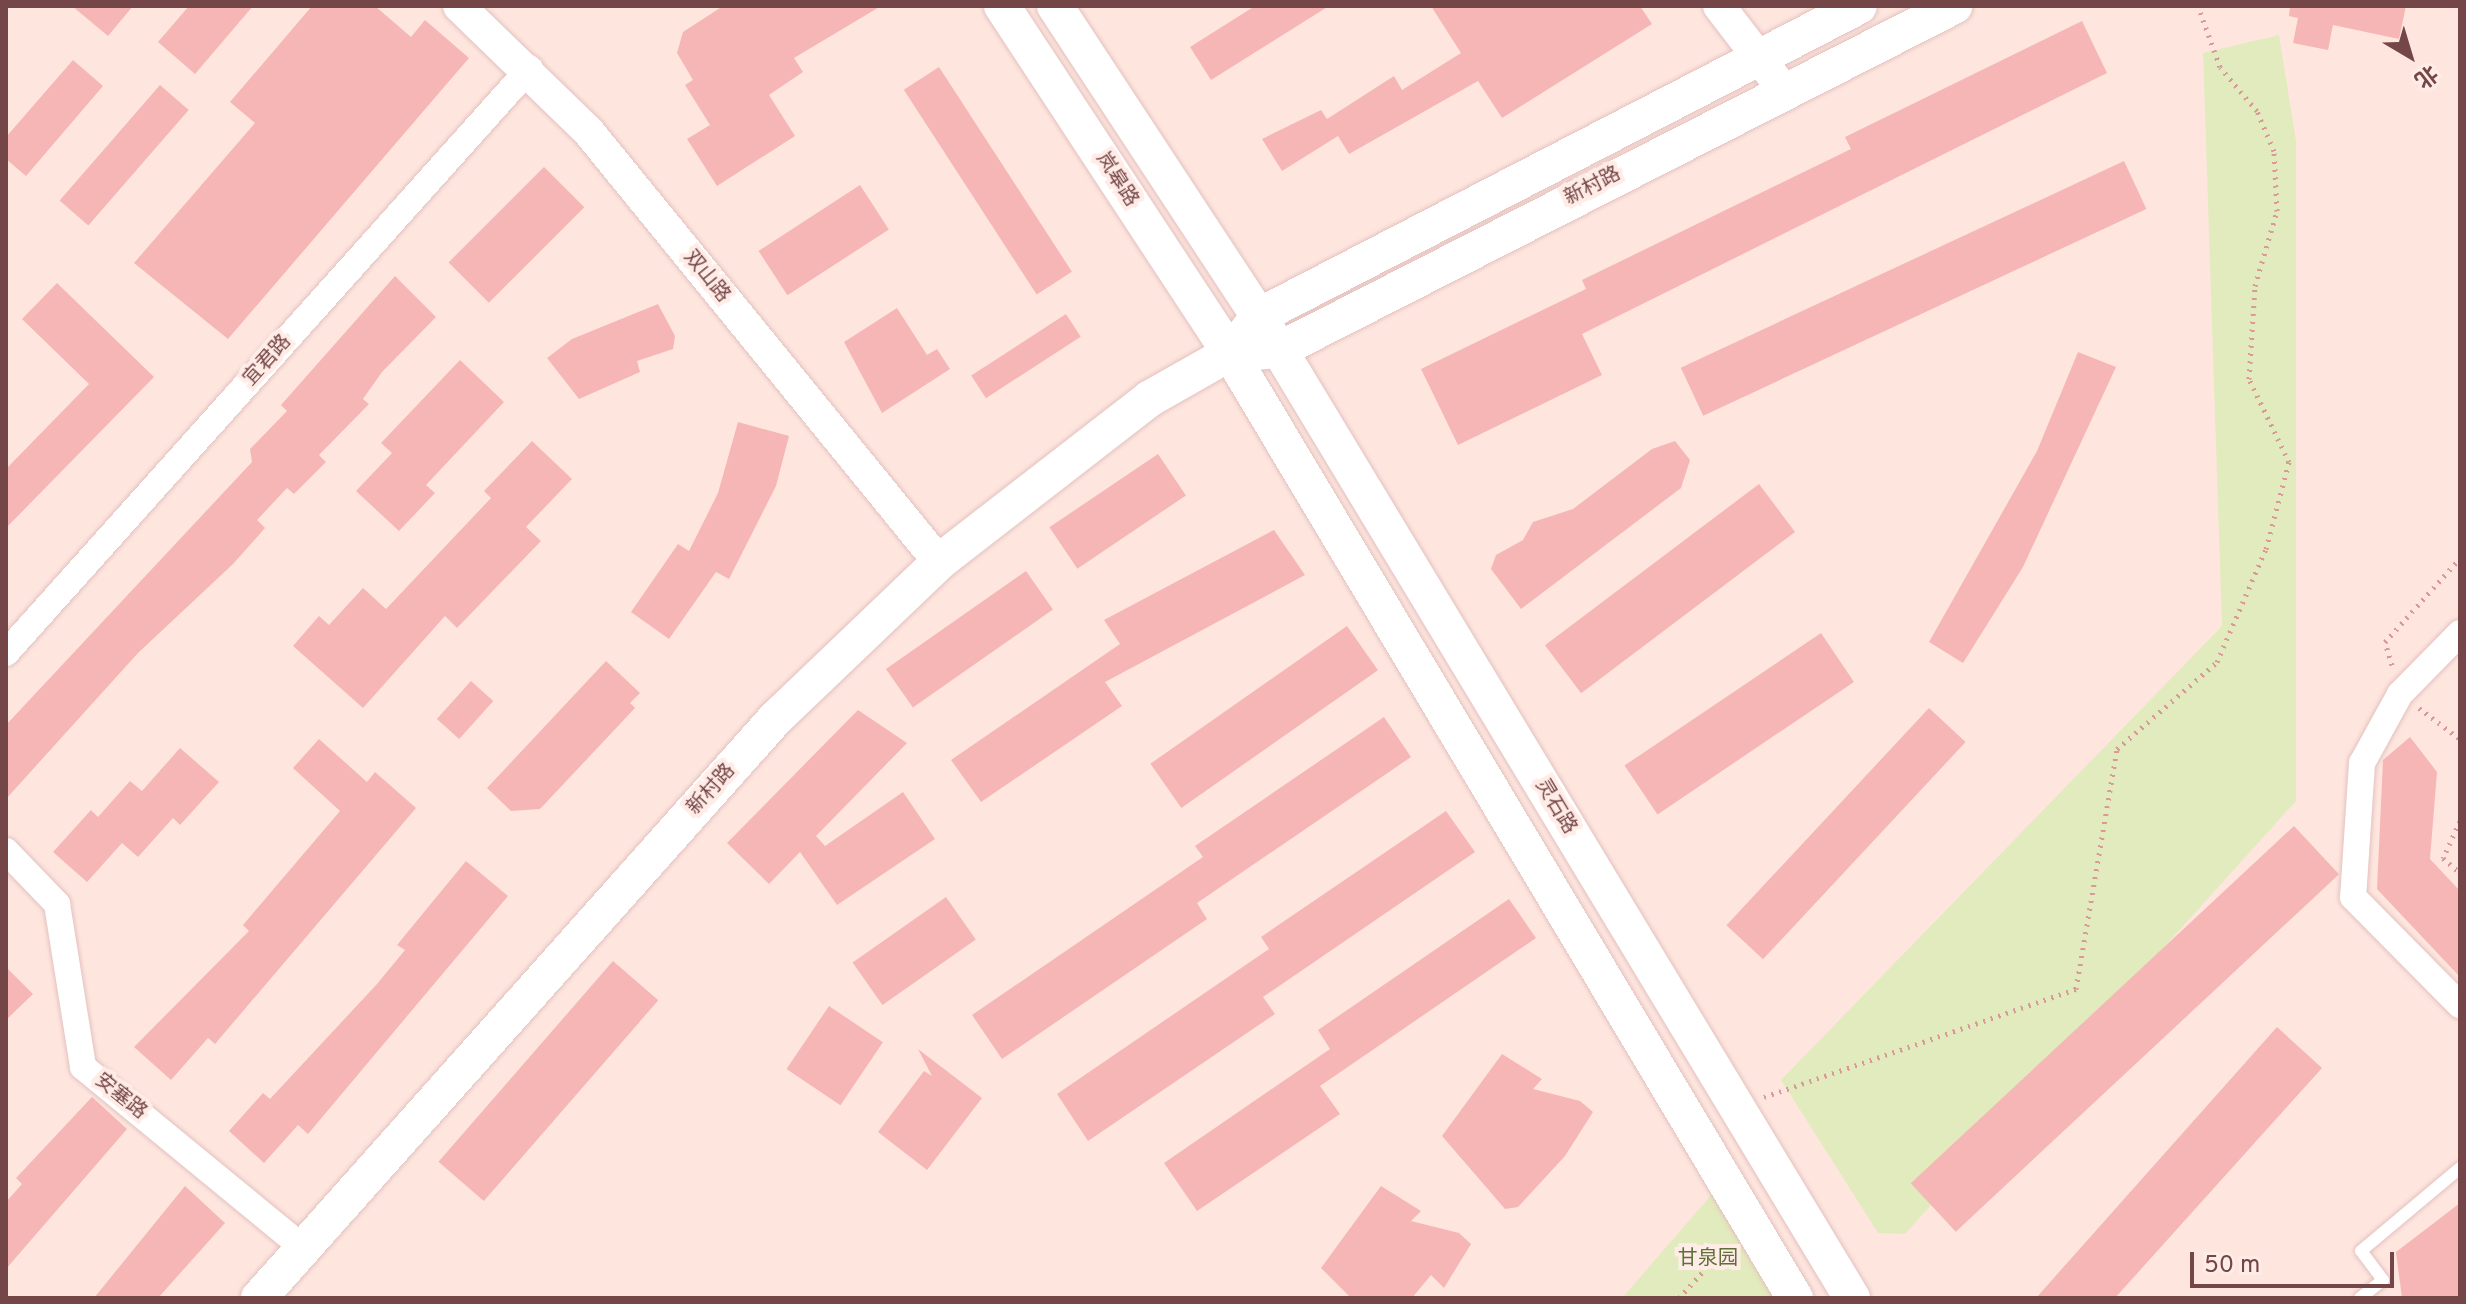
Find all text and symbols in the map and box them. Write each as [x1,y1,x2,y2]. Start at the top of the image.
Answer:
north arrow [2370,16,2450,96]
text: 北 [2408,58,2442,93]
street label: 岚皋路 [1090,148,1142,212]
street label: 新村路 [1561,163,1625,211]
street label: 双山路 [678,246,734,308]
street label: 宜君路 [239,331,297,391]
street label: 新村路 [683,760,741,820]
street label: 灵石路 [1529,775,1581,839]
street label: 安塞路 [89,1069,151,1125]
scale bar [2194,1236,2398,1286]
park label: 甘泉园 [1678,1247,1738,1271]
text: 50 m [2204,1251,2260,1281]

